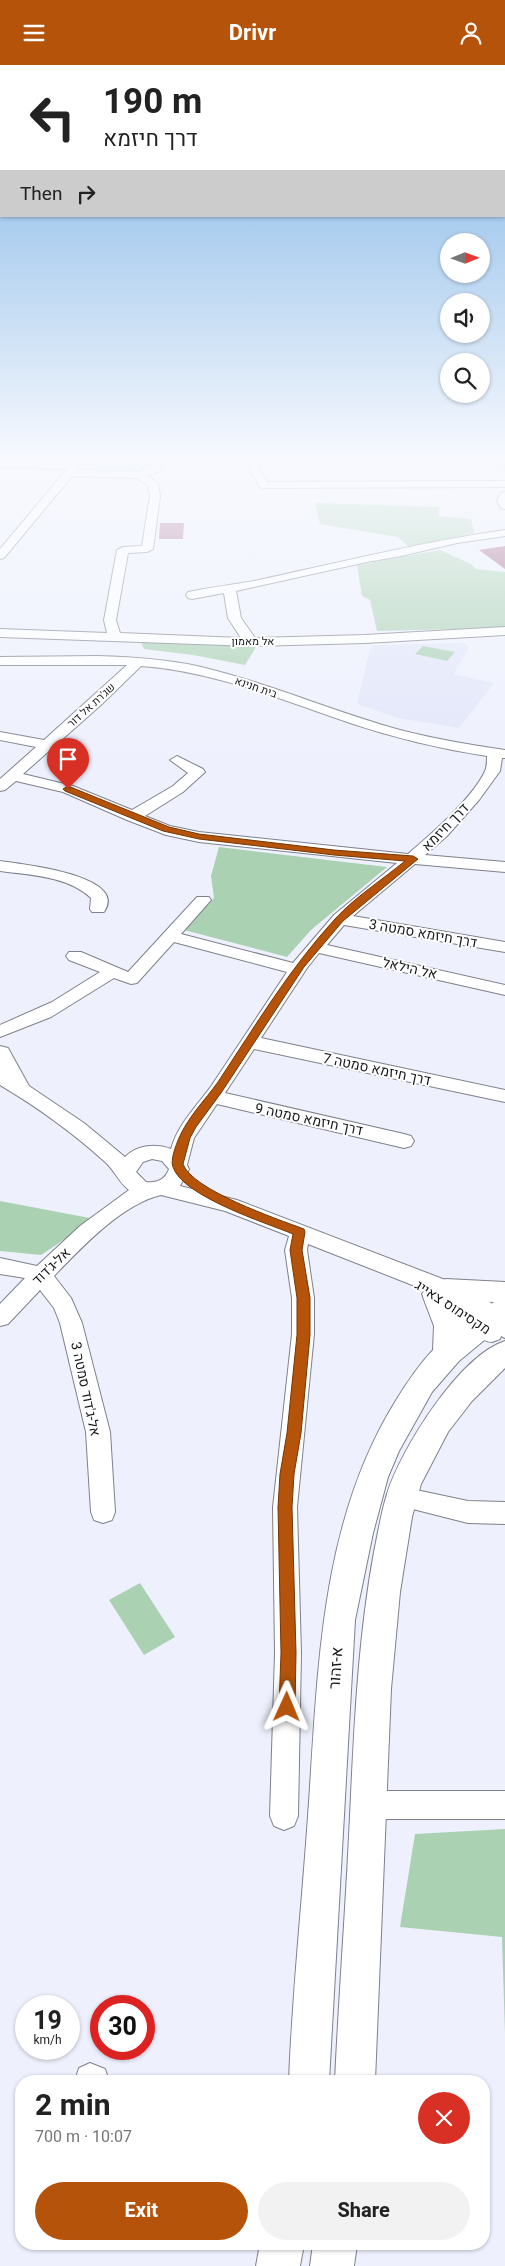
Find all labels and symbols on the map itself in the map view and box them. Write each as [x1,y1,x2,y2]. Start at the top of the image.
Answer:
north arrow [440,233,490,283]
street label: אל מאמון [232,633,274,650]
street label: בית חנינא [232,672,279,703]
street label: שג'רת אל דור [63,679,119,732]
pin [47,738,89,789]
street label: דרך חיזמא [417,798,474,856]
street label: דרך חיזמא סמטה 3 [367,914,479,953]
street label: אל הילאל [381,952,439,985]
street label: דרך חיזמא סמטה 7 [321,1048,433,1091]
street label: דרך חיזמא סמטה 9 [253,1098,365,1141]
street label: אל-ג'דוד [27,1243,75,1290]
street label: מקסימוס צאייג [411,1275,495,1340]
street label: אל-ג'דוד סמטה 3 [65,1340,106,1438]
street label: א-זהור [323,1646,349,1690]
position arrow [260,1680,312,1732]
speed limit sign: 30 [90,1995,155,2060]

